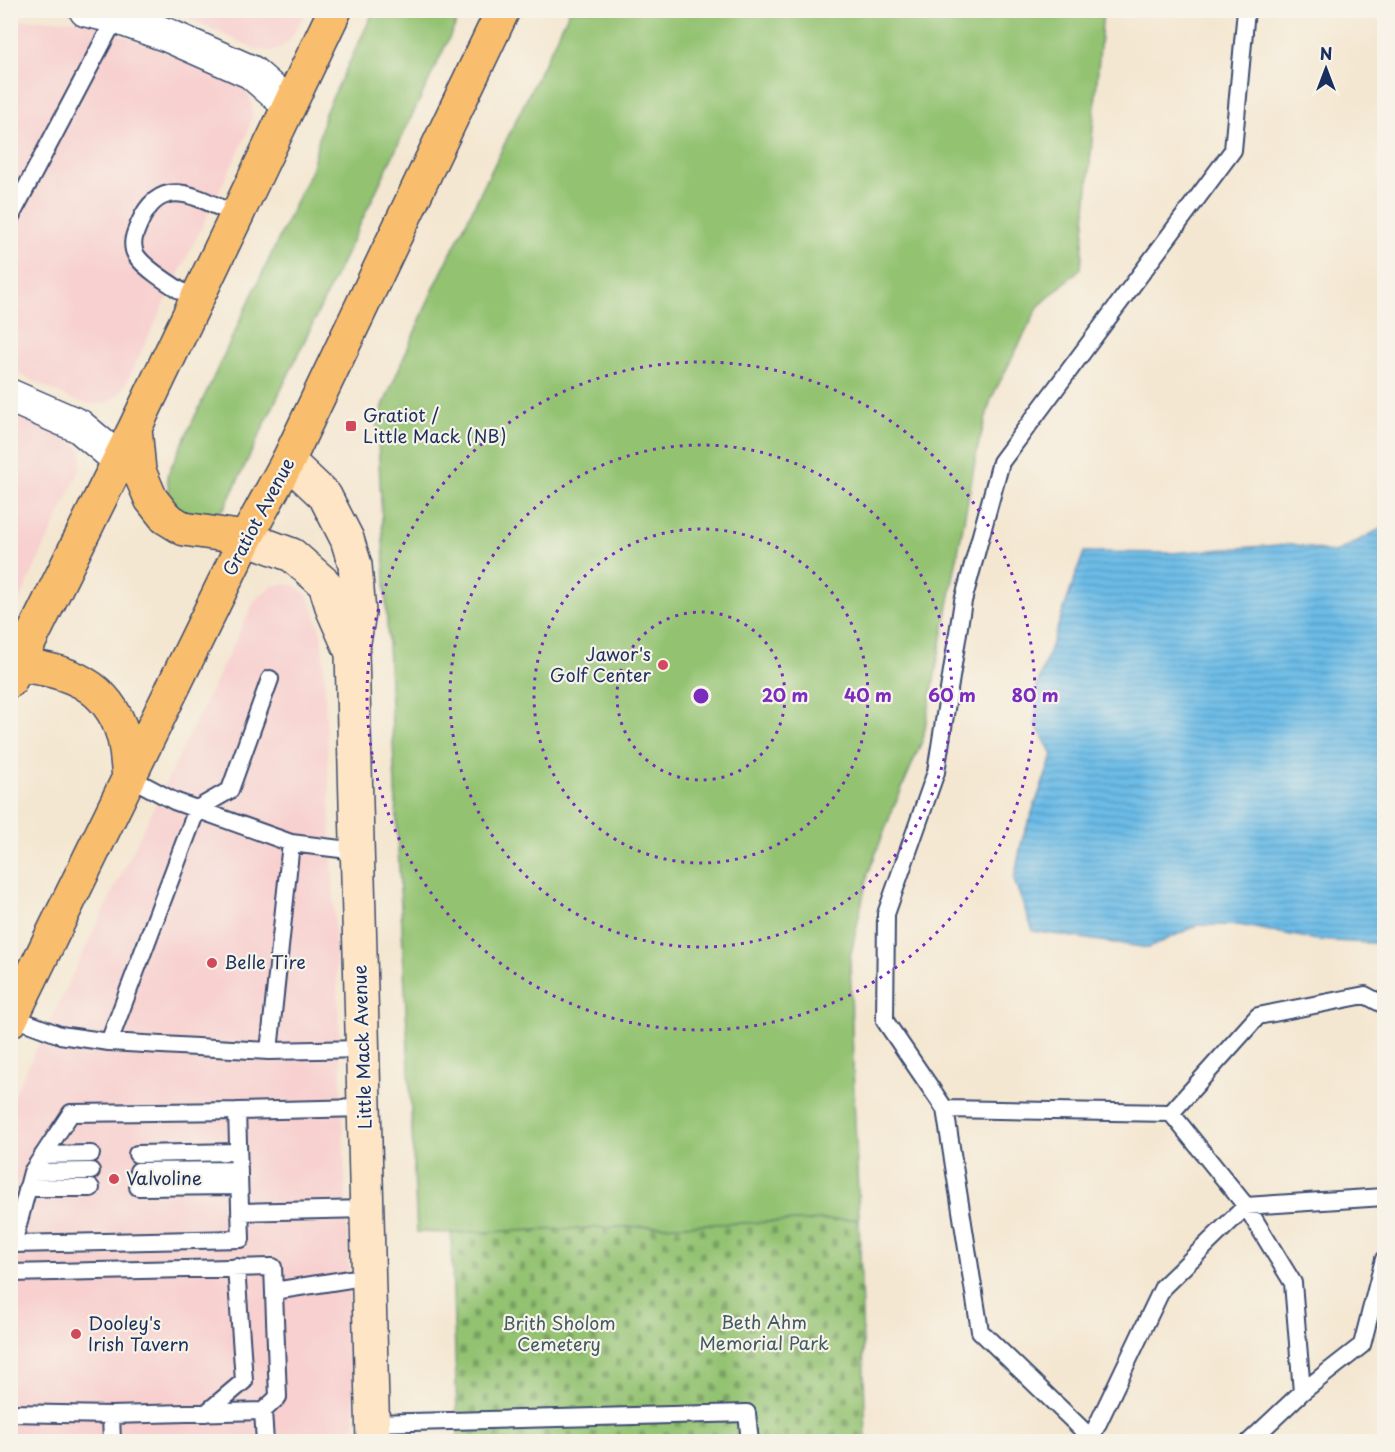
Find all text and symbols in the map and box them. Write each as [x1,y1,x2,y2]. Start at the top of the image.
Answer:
north arrow [1296,39,1356,99]
text: N [1320,41,1332,65]
place label: Gratiot / Little Mack (NB) [363,401,506,449]
marker: Gratiot / Little Mack (NB) [344,419,358,433]
street label: Gratiot Avenue [215,452,300,580]
place label: Jawor's Golf Center [550,640,652,688]
marker: Jawor's Golf Center [656,658,670,672]
text: 20 m [762,681,808,708]
text: 40 m [844,681,892,708]
text: 60 m [928,681,976,708]
text: 80 m [1011,681,1059,708]
centre of rings [691,686,711,706]
place label: Belle Tire [224,948,306,975]
marker: Belle Tire [205,956,219,970]
street label: Little Mack Avenue [345,964,378,1130]
place label: Valvoline [126,1164,202,1191]
marker: Valvoline [107,1172,121,1186]
park label: Beth Ahm Memorial Park [699,1308,829,1356]
place label: Dooley's Irish Tavern [88,1309,189,1357]
park label: Brith Sholom Cemetery [502,1309,616,1357]
marker: Dooley's Irish Tavern [69,1327,83,1341]

